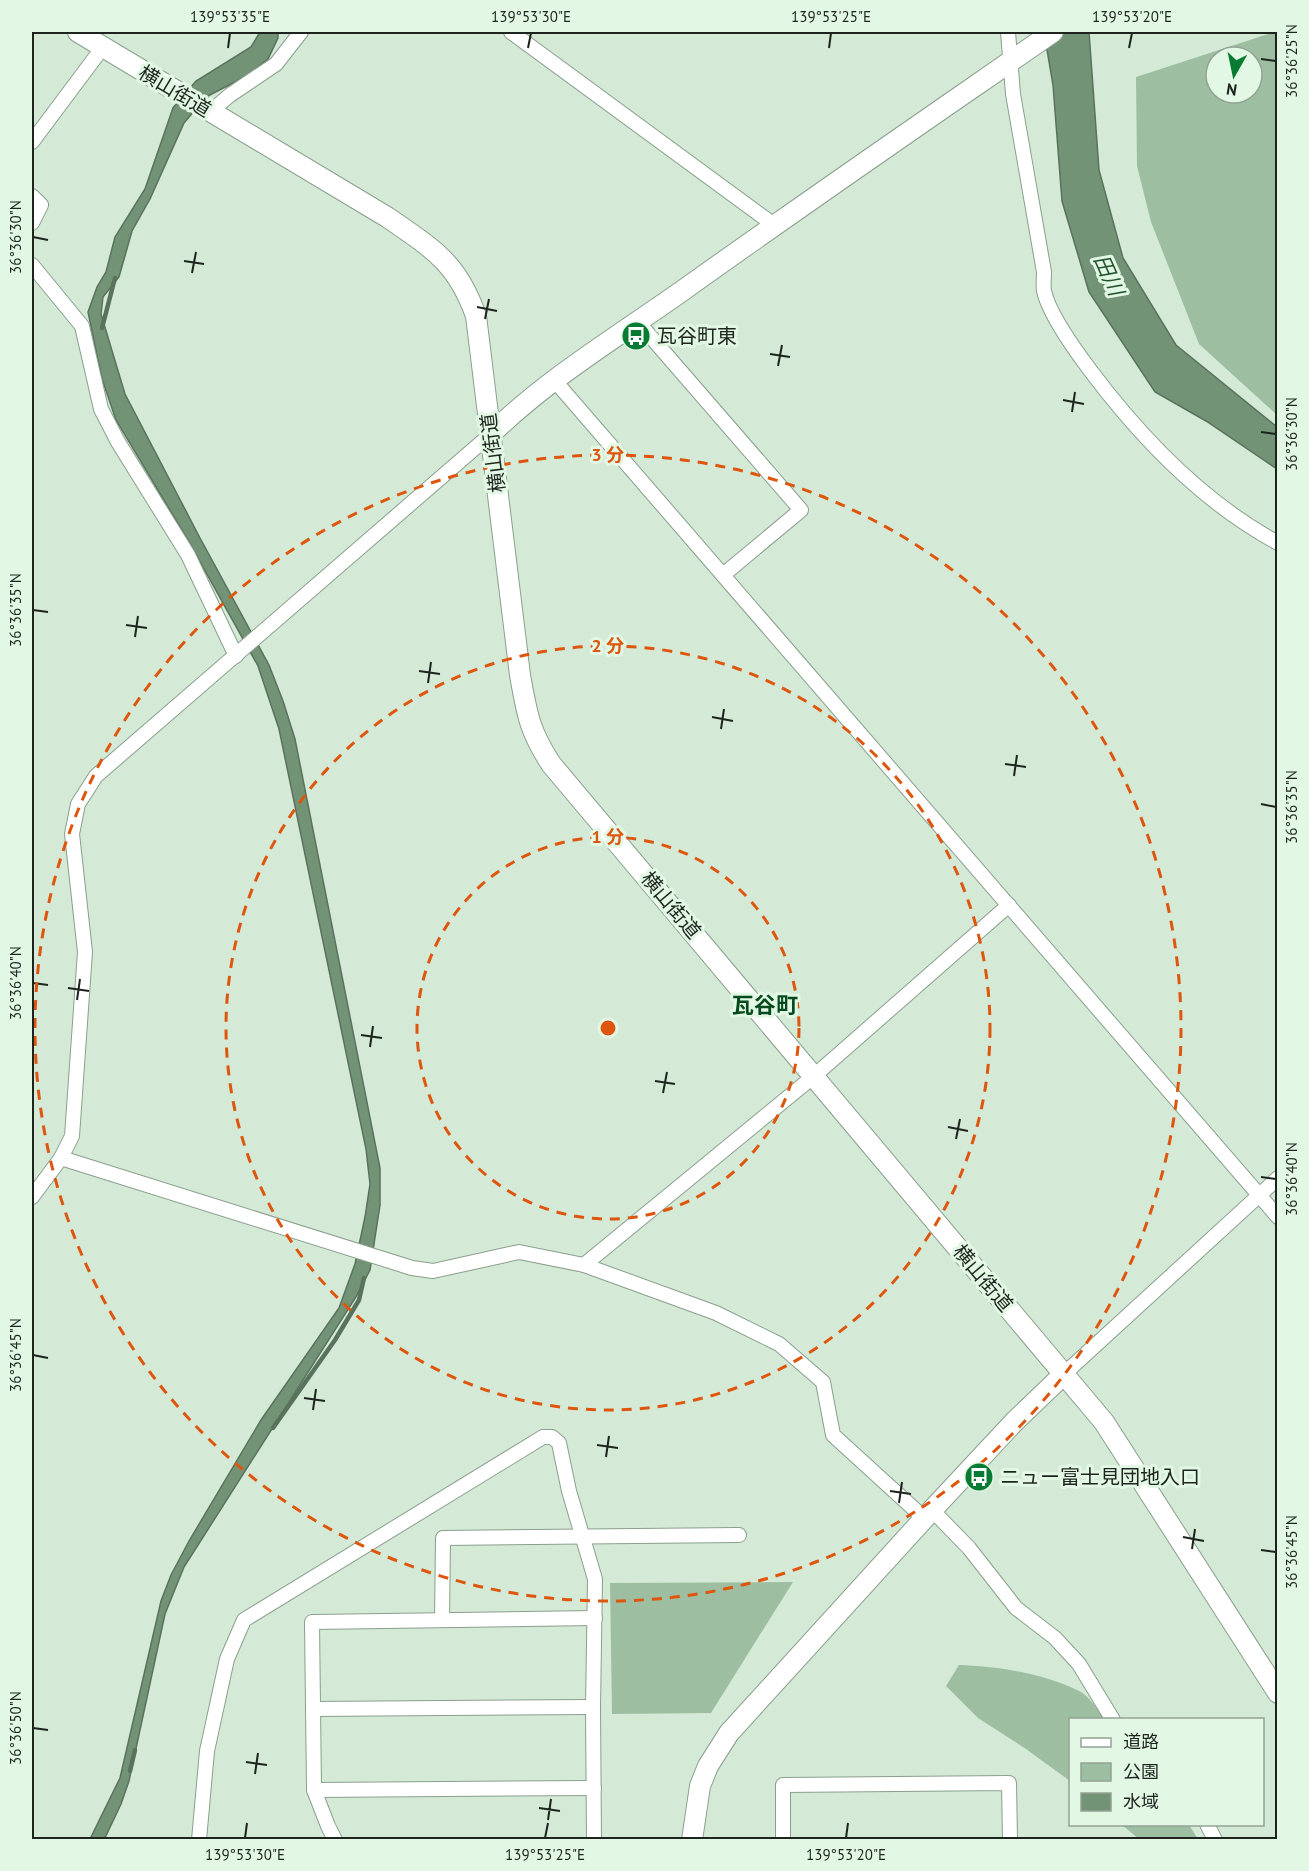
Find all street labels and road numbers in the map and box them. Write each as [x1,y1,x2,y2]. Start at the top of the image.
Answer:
street label: 横山街道 [134,59,216,123]
street label: 横山街道 [475,412,511,494]
street label: 横山街道 [635,866,707,944]
street label: 横山街道 [947,1239,1019,1317]

